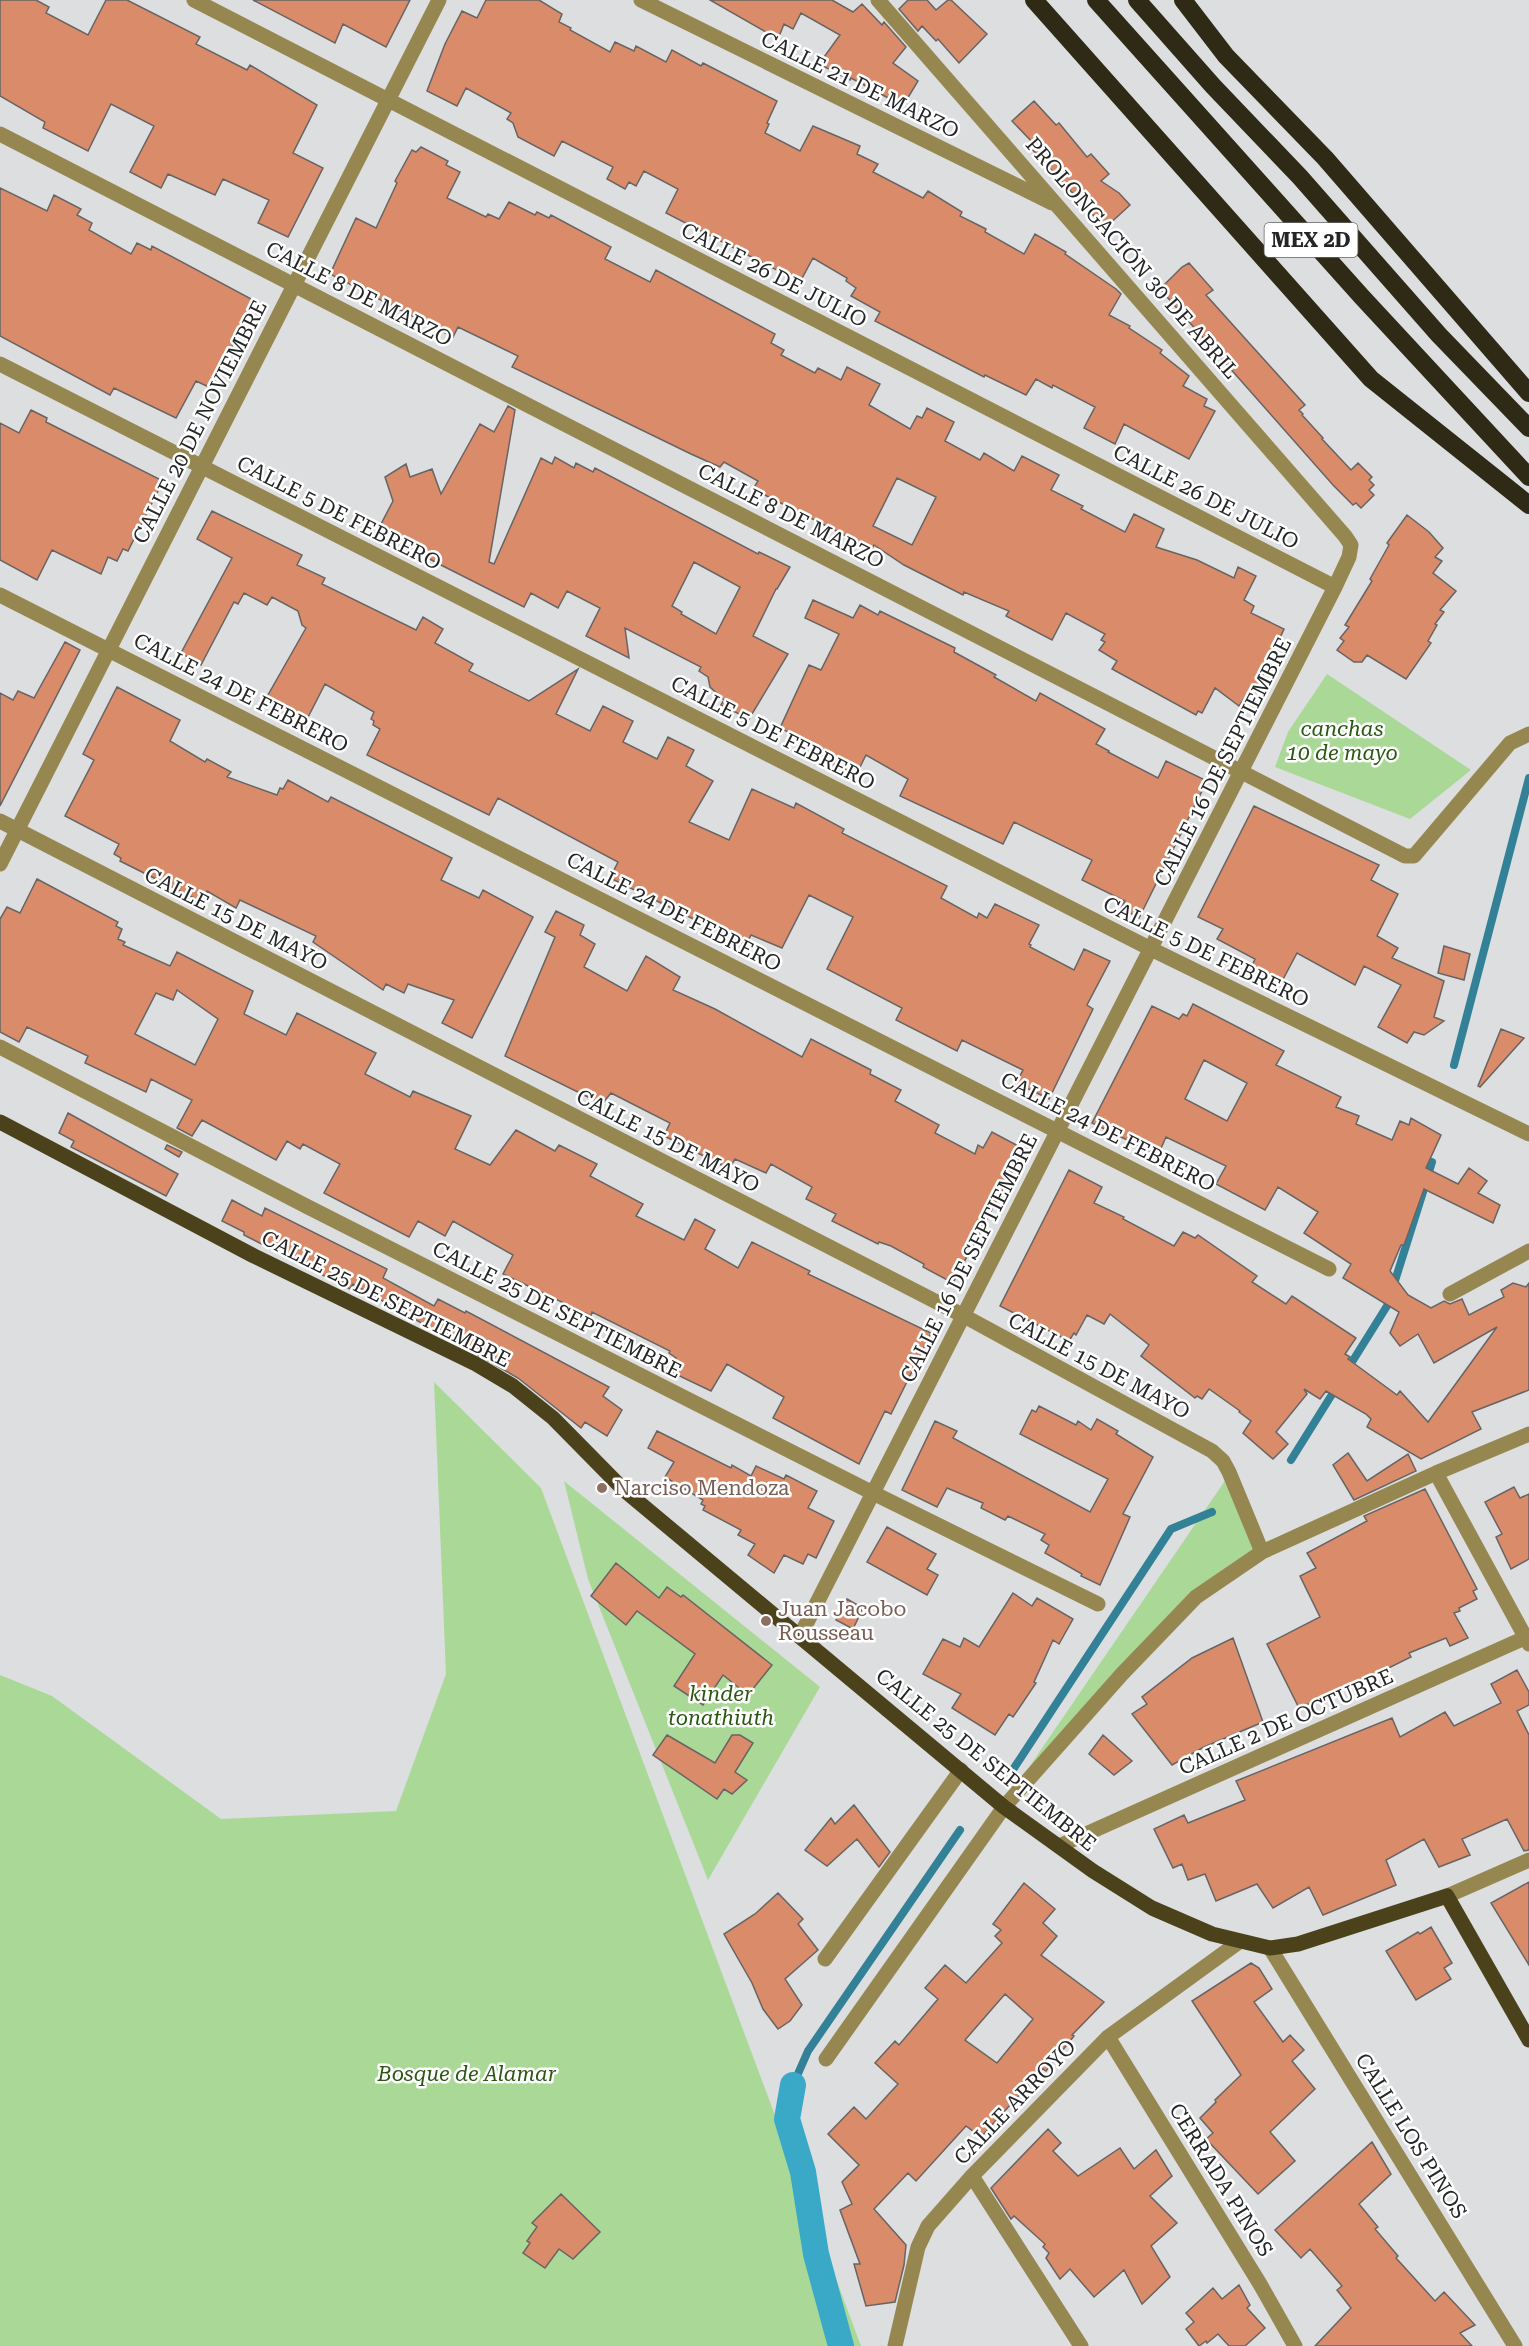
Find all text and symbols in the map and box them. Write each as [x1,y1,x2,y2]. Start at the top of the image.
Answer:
street label: CALLE 21 DE MARZO [757,27,963,143]
street label: PROLONGACIÓN 30 DE ABRIL [1021,132,1244,383]
street label: CALLE 26 DE JULIO [677,218,871,332]
road number: MEX 2D [1264,223,1358,257]
street label: CALLE 8 DE MARZO [262,237,456,351]
street label: CALLE 20 DE NOVIEMBRE [128,296,272,548]
street label: CALLE 26 DE JULIO [1109,440,1303,554]
street label: CALLE 5 DE FEBRERO [233,451,445,575]
street label: CALLE 8 DE MARZO [694,459,888,573]
street label: CALLE 24 DE FEBRERO [130,628,352,758]
street label: CALLE 16 DE SEPTIEMBRE [1150,634,1296,890]
street label: CALLE 5 DE FEBRERO [667,671,879,795]
park label: canchas 10 de mayo [1286,717,1398,765]
street label: CALLE 24 DE FEBRERO [563,847,785,977]
street label: CALLE 15 DE MAYO [140,862,332,976]
street label: CALLE 5 DE FEBRERO [1099,892,1313,1012]
street label: CALLE 24 DE FEBRERO [997,1067,1219,1197]
street label: CALLE 15 DE MAYO [572,1084,764,1198]
street label: CALLE 16 DE SEPTIEMBRE [896,1130,1042,1386]
street label: CALLE 25 DE SEPTIEMBRE [258,1226,514,1372]
street label: CALLE 25 DE SEPTIEMBRE [429,1237,685,1383]
street label: CALLE 15 DE MAYO [1004,1308,1194,1424]
place label: Narciso Mendoza [614,1476,790,1500]
marker: Narciso Mendoza [595,1481,609,1495]
place label: Juan Jacobo Rousseau [778,1597,906,1645]
marker: Juan Jacobo Rousseau [759,1614,773,1628]
street label: CALLE 25 DE SEPTIEMBRE [871,1664,1101,1856]
street label: CALLE 2 DE OCTUBRE [1175,1664,1397,1780]
park label: kinder tonathiuth [668,1682,774,1730]
street label: CALLE ARROYO [949,2034,1081,2170]
street label: CALLE LOS PINOS [1350,2049,1472,2223]
park label: Bosque de Alamar [377,2062,557,2086]
street label: CERRADA PINOS [1164,2099,1278,2261]

